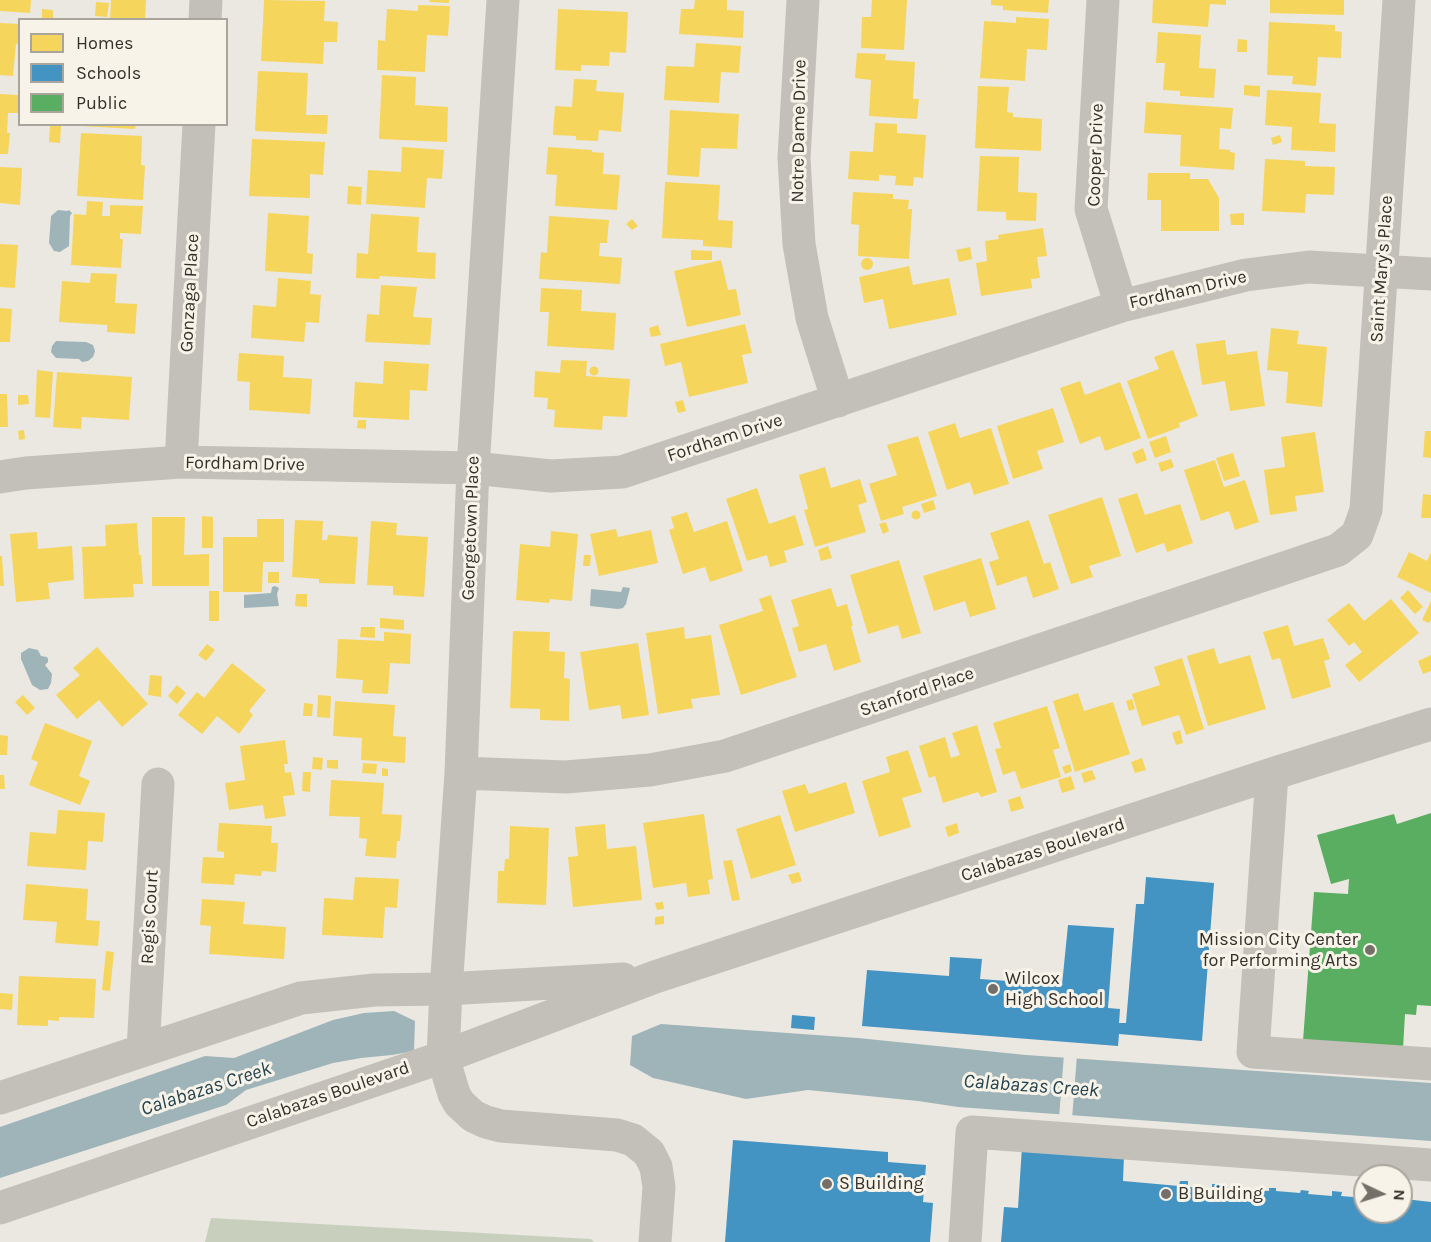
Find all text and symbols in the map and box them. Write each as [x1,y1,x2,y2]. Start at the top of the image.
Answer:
legend [18,18,228,126]
text: Homes [76,32,133,54]
street label: Notre Dame Drive [787,59,811,203]
text: Schools [76,62,141,84]
text: Public [76,92,127,114]
street label: Cooper Drive [1083,103,1109,207]
street label: Saint Mary's Place [1366,195,1398,343]
street label: Gonzaga Place [176,233,204,353]
street label: Fordham Drive [1127,266,1249,314]
street label: Fordham Drive [665,409,785,467]
street label: Fordham Drive [185,452,305,476]
street label: Georgetown Place [458,455,484,601]
street label: Stanford Place [857,662,977,722]
street label: Calabazas Boulevard [958,813,1128,887]
street label: Regis Court [137,869,163,965]
place label: Mission City Center for Performing Arts [1199,929,1358,972]
marker: Mission City Center for Performing Arts [1363,943,1377,957]
place label: Wilcox High School [1005,968,1103,1010]
marker: Wilcox High School [986,982,1000,996]
water label: Calabazas Creek [138,1057,274,1121]
street label: Calabazas Boulevard [244,1057,412,1133]
water label: Calabazas Creek [962,1069,1100,1103]
north arrow [1353,1164,1413,1224]
place label: S Building [839,1173,924,1195]
marker: S Building [820,1177,834,1191]
place label: B Building [1178,1183,1263,1205]
marker: B Building [1159,1187,1173,1201]
text: N [1390,1189,1409,1202]

